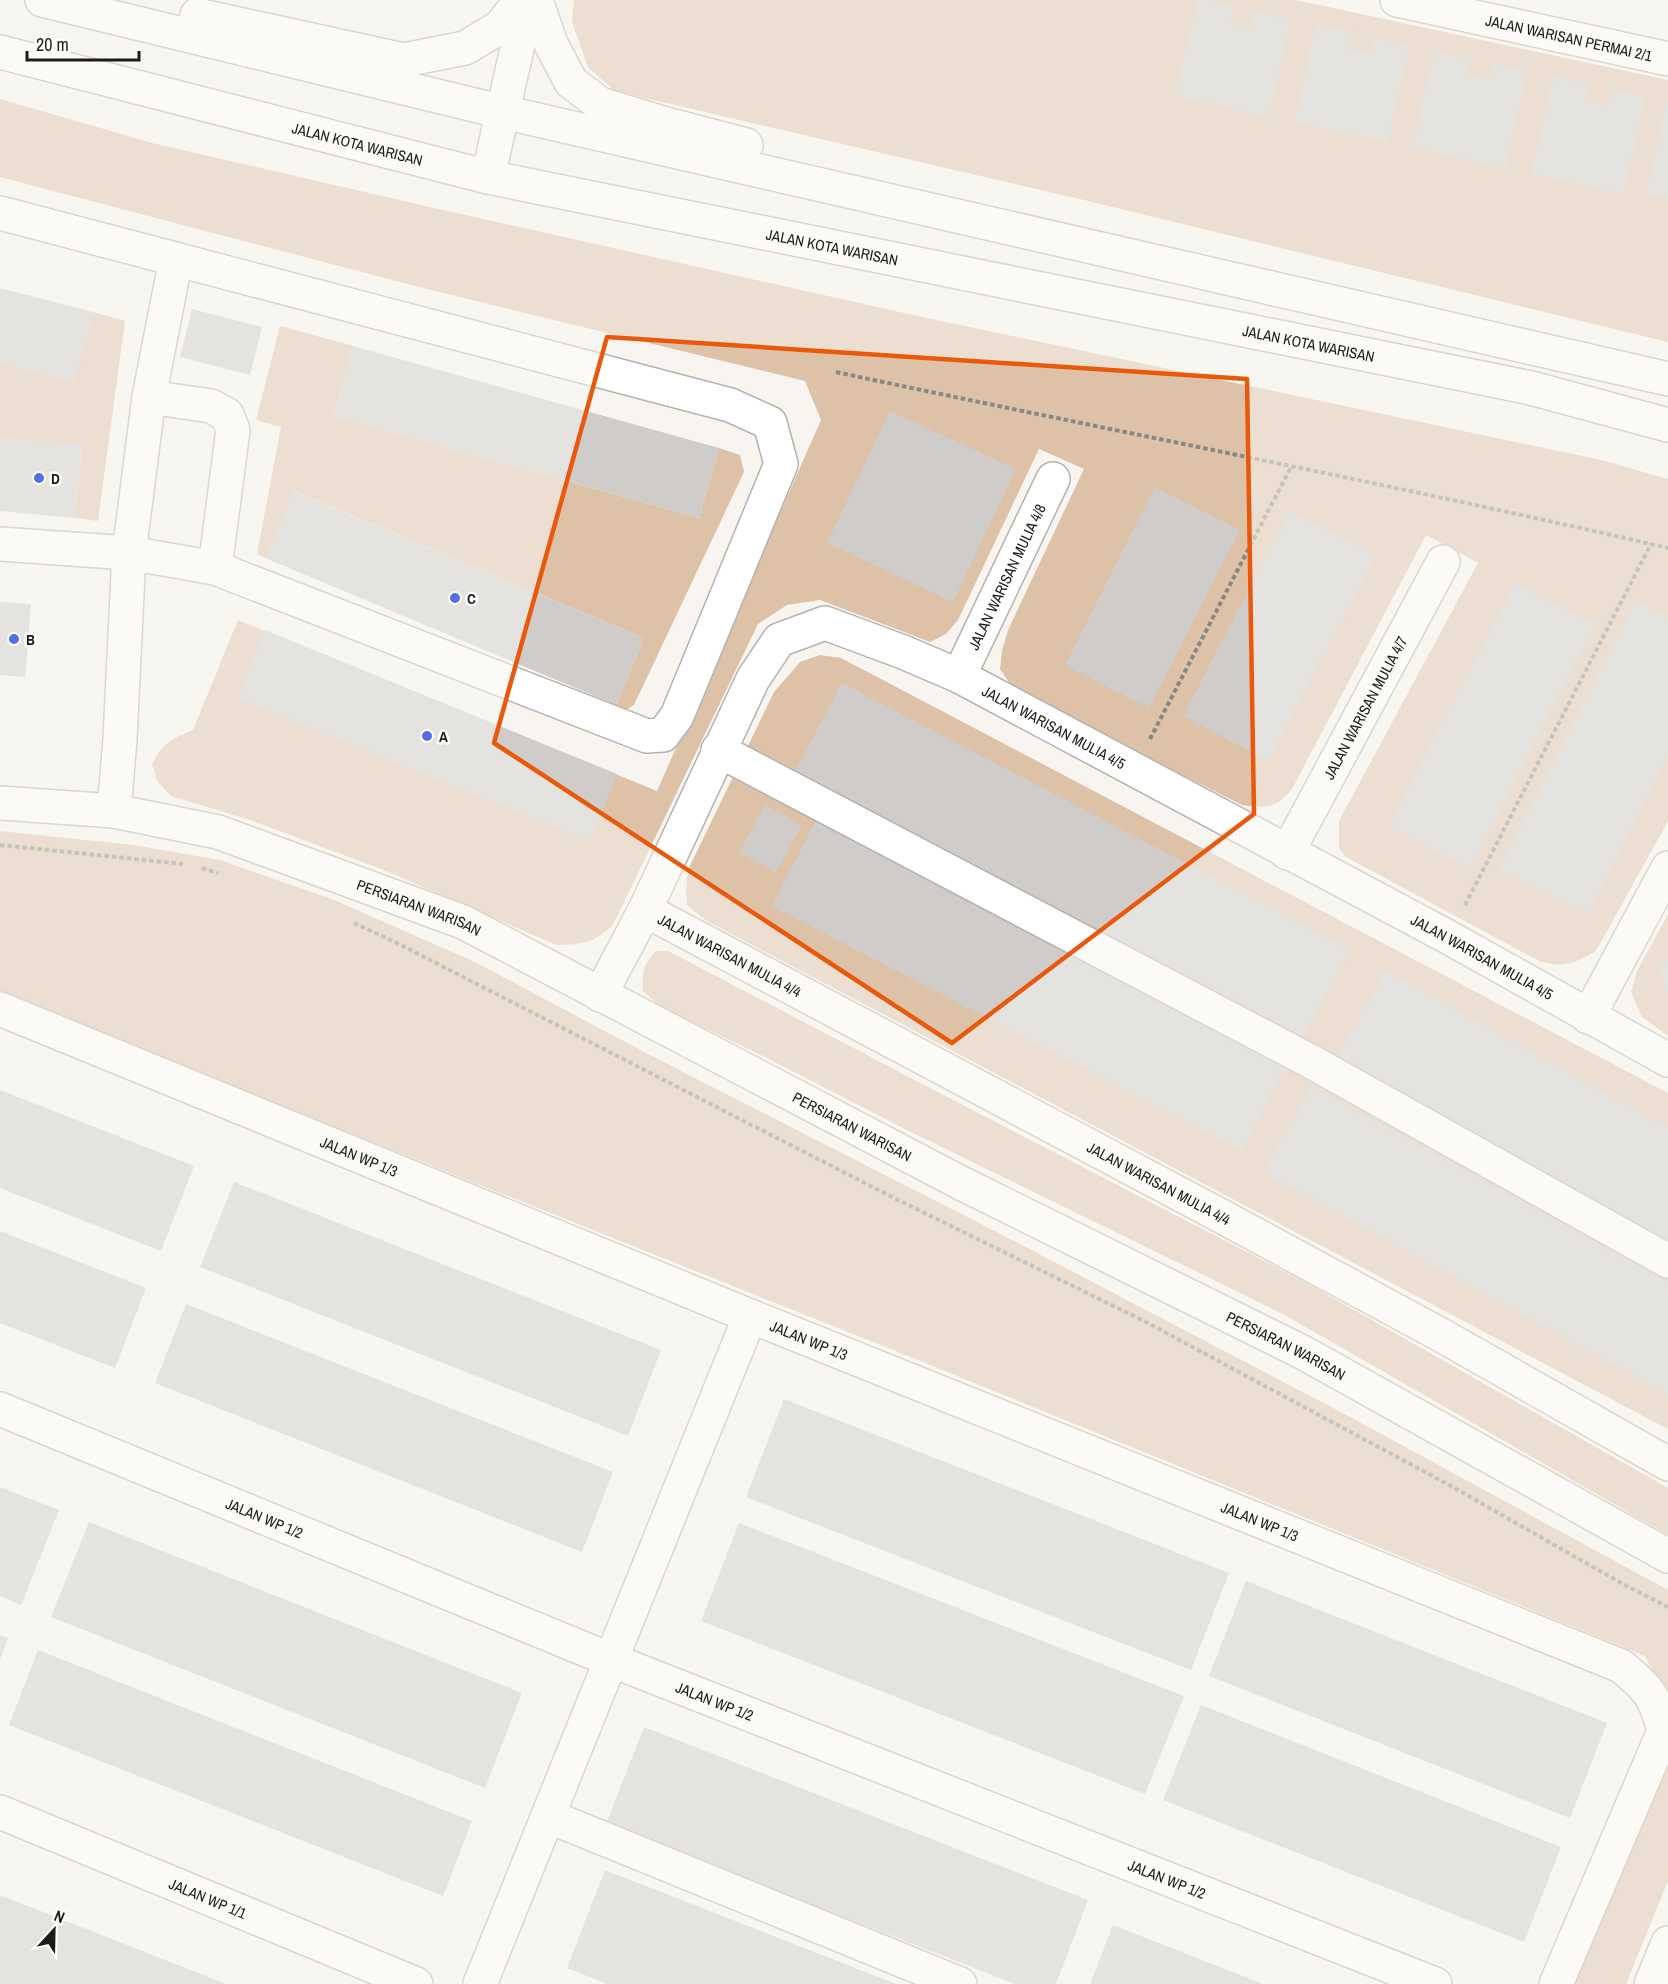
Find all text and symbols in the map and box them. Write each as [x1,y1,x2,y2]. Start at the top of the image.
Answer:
street label: JALAN WARISAN PERMAI 2/1 [1484,9,1654,66]
scale bar [27,24,140,62]
text: 20 m [36,32,69,57]
street label: JALAN KOTA WARISAN [290,117,425,170]
street label: JALAN KOTA WARISAN [764,223,900,270]
street label: JALAN KOTA WARISAN [1241,319,1376,367]
place label: D [51,468,60,489]
marker: D [32,471,46,485]
street label: JALAN WARISAN MULIA 4/8 [963,500,1050,653]
place label: C [467,588,476,609]
marker: C [448,591,462,605]
place label: B [26,629,35,650]
marker: B [7,632,21,646]
street label: JALAN WARISAN MULIA 4/7 [1318,632,1412,783]
street label: JALAN WARISAN MULIA 4/5 [979,680,1130,774]
place label: A [439,726,448,747]
marker: A [420,729,434,743]
street label: PERSIARAN WARISAN [354,873,485,940]
street label: JALAN WARISAN MULIA 4/4 [654,908,805,1002]
street label: JALAN WARISAN MULIA 4/5 [1407,909,1557,1004]
street label: PERSIARAN WARISAN [789,1086,916,1166]
street label: JALAN WP 1/3 [317,1131,401,1181]
street label: JALAN WARISAN MULIA 4/4 [1084,1136,1235,1230]
street label: PERSIARAN WARISAN [1223,1306,1350,1385]
street label: JALAN WP 1/3 [767,1315,851,1365]
street label: JALAN WP 1/2 [223,1492,307,1543]
street label: JALAN WP 1/3 [1218,1496,1302,1546]
street label: JALAN WP 1/2 [673,1676,757,1726]
street label: JALAN WP 1/2 [1125,1854,1209,1903]
street label: JALAN WP 1/1 [166,1873,250,1923]
north arrow [24,1900,84,1960]
text: N [51,1904,68,1928]

